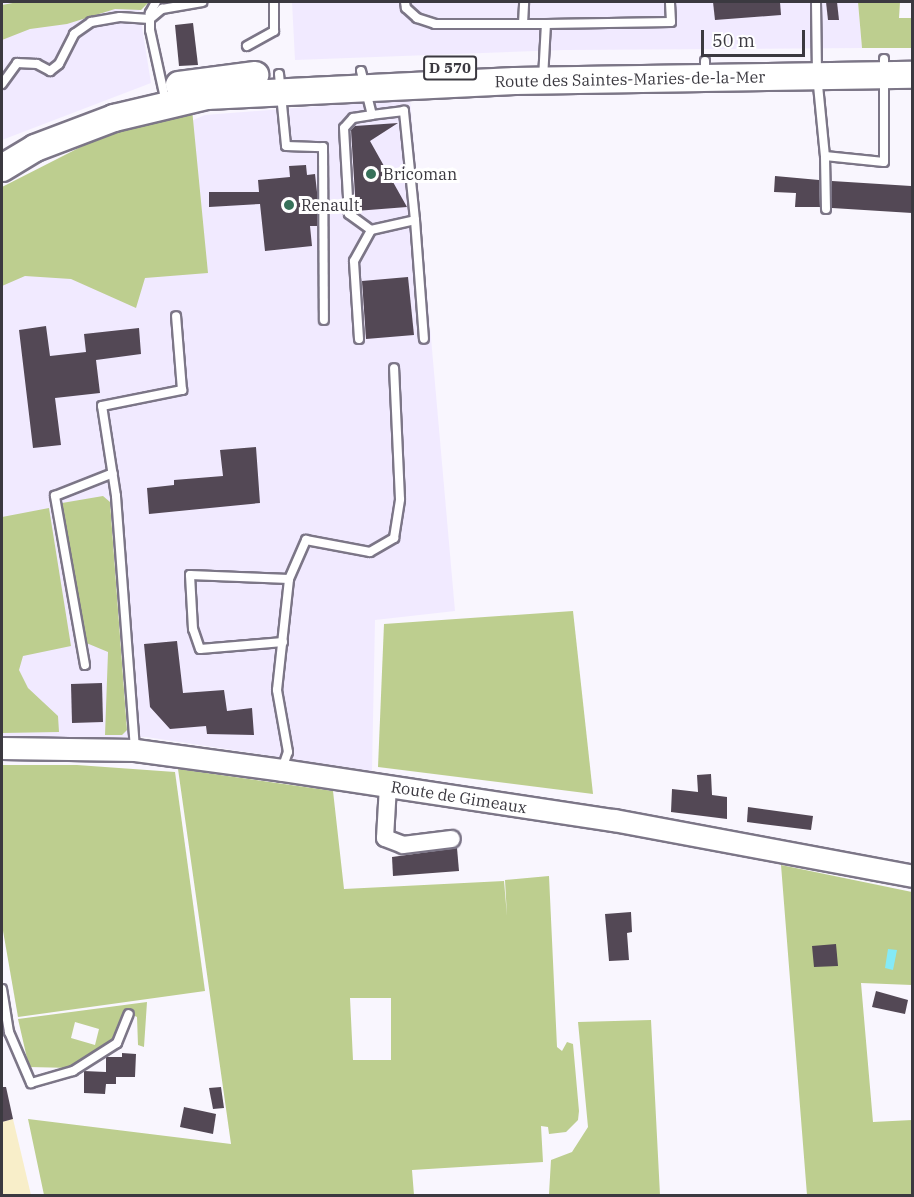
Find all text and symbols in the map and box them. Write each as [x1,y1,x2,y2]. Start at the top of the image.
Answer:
scale bar [704,18,808,56]
text: 50 m [712,29,755,52]
road number: D 570 [423,56,477,80]
street label: Route des Saintes-Maries-de-la-Mer [495,67,765,91]
place label: Bricoman [383,164,457,184]
marker: Bricoman [364,167,378,181]
place label: Renault [301,195,359,215]
marker: Renault [282,198,296,212]
street label: Route de Gimeaux [390,777,528,817]

